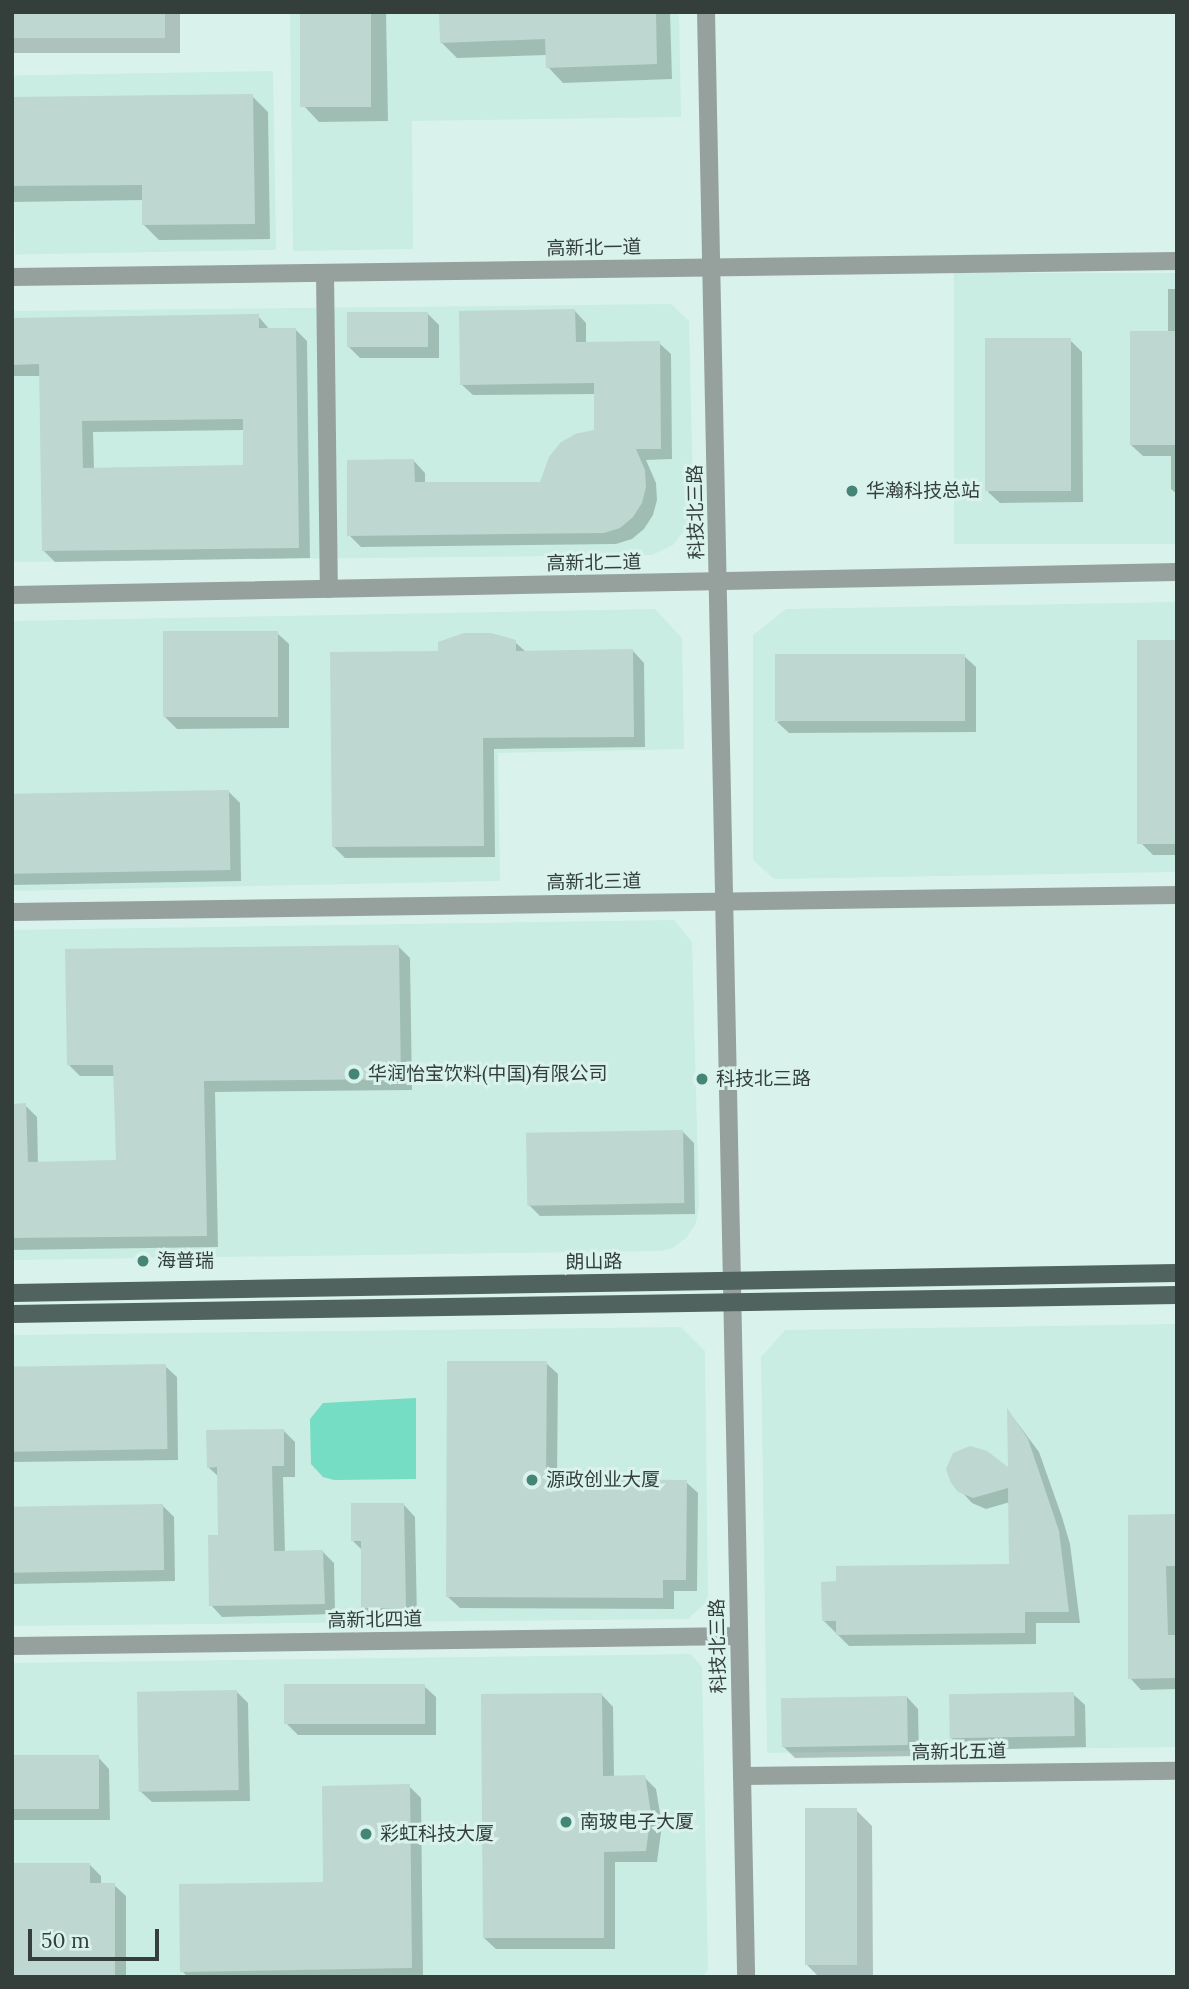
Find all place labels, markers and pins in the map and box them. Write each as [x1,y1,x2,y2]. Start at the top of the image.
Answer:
place label: 华瀚科技总站 [866,480,980,502]
marker: 华瀚科技总站 [844,483,860,499]
place label: 华润怡宝饮料(中国)有限公司 [368,1063,608,1085]
marker: 华润怡宝饮料(中国)有限公司 [346,1066,362,1082]
place label: 科技北三路 [716,1068,811,1090]
marker: 科技北三路 [694,1071,710,1087]
place label: 海普瑞 [157,1250,214,1272]
marker: 海普瑞 [135,1253,151,1269]
place label: 源政创业大厦 [546,1469,660,1491]
marker: 源政创业大厦 [524,1472,540,1488]
place label: 南玻电子大厦 [580,1811,694,1833]
marker: 南玻电子大厦 [558,1814,574,1830]
place label: 彩虹科技大厦 [380,1823,494,1845]
marker: 彩虹科技大厦 [358,1826,374,1842]

